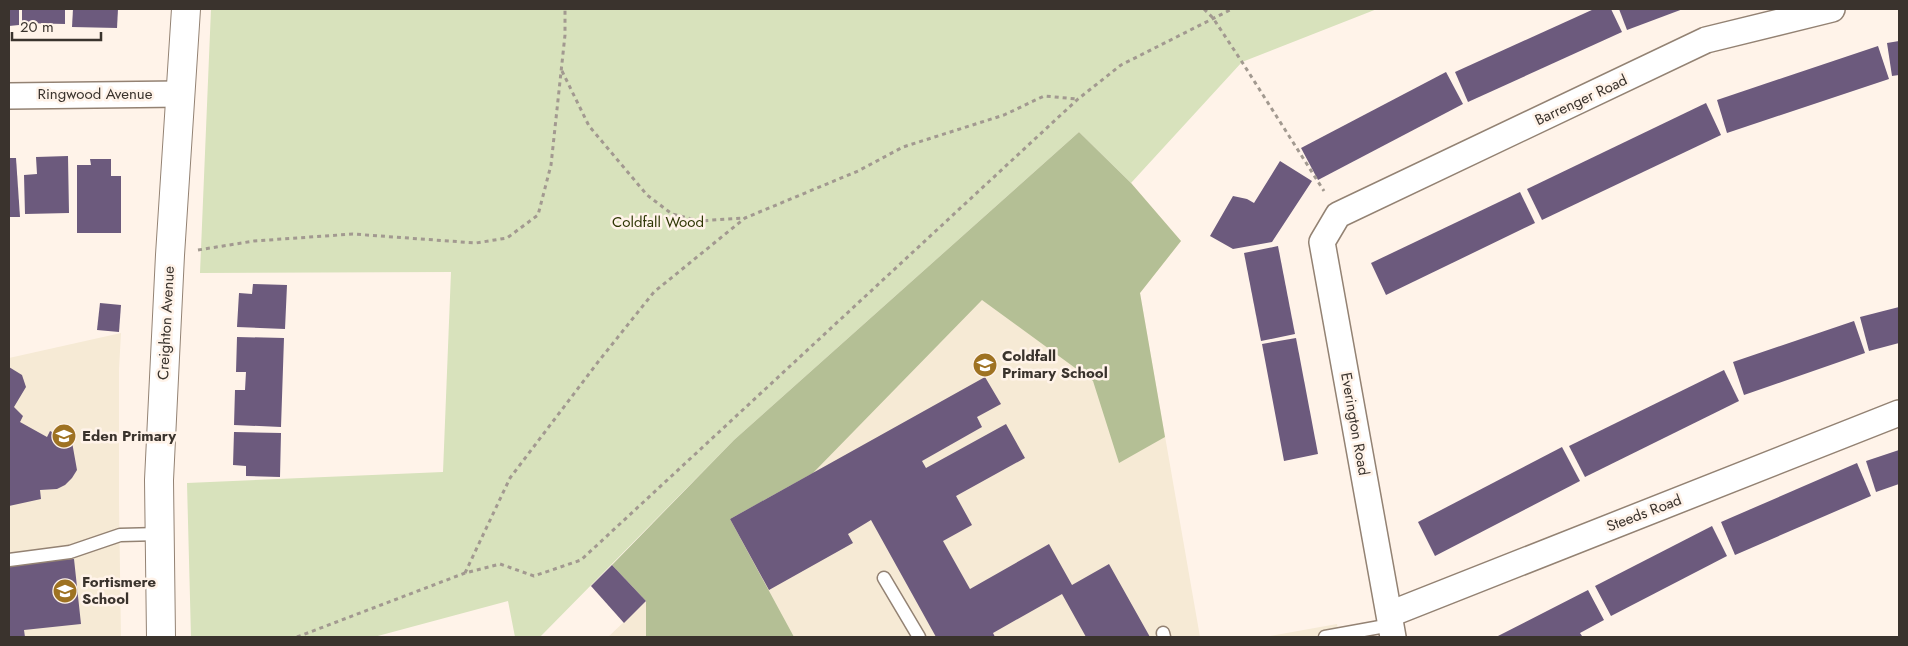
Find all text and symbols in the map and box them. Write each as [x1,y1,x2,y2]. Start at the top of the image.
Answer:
scale bar [12,10,101,42]
text: 20 m [20,16,54,38]
street label: Barrenger Road [1531,69,1631,131]
street label: Ringwood Avenue [38,83,153,105]
park label: Coldfall Wood [612,211,704,233]
street label: Creighton Avenue [152,265,180,381]
place label: Coldfall Primary School [1002,345,1108,384]
school or university icon: Coldfall Primary School [972,352,998,378]
street label: Everington Road [1335,371,1375,477]
school or university icon: Eden Primary [51,423,77,449]
place label: Eden Primary [82,425,176,447]
street label: Steeds Road [1603,489,1685,537]
place label: Fortismere School [82,571,156,610]
school or university icon: Fortismere School [52,578,78,604]

